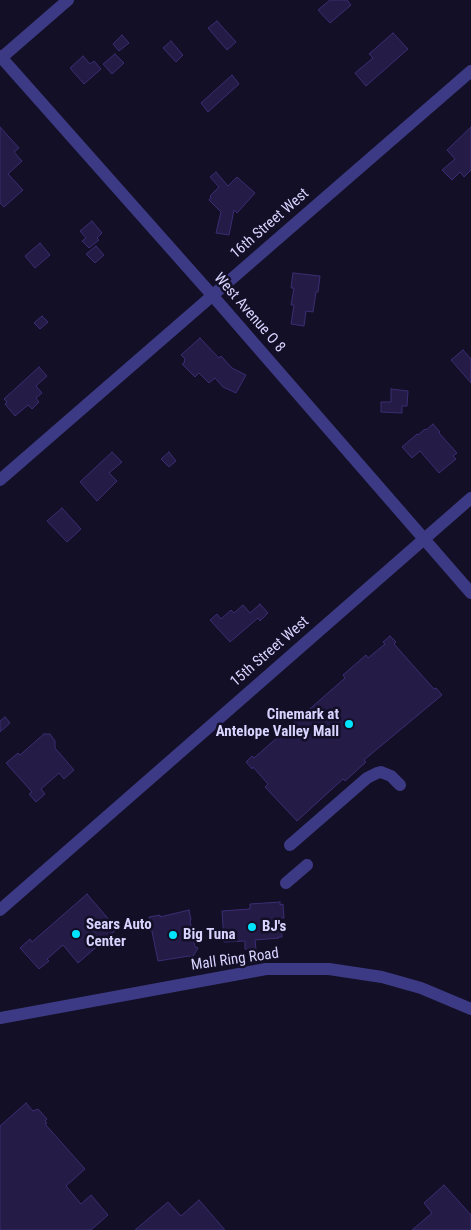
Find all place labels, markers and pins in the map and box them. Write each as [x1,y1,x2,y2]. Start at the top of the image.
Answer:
place label: Cinemark at Antelope Valley Mall [216,706,339,741]
marker: Cinemark at Antelope Valley Mall [343,718,355,730]
place label: Sears Auto Center [86,916,152,951]
place label: BJ's [262,918,286,936]
marker: BJ's [246,921,258,933]
place label: Big Tuna [183,926,236,944]
marker: Sears Auto Center [70,928,82,940]
marker: Big Tuna [167,929,179,941]

